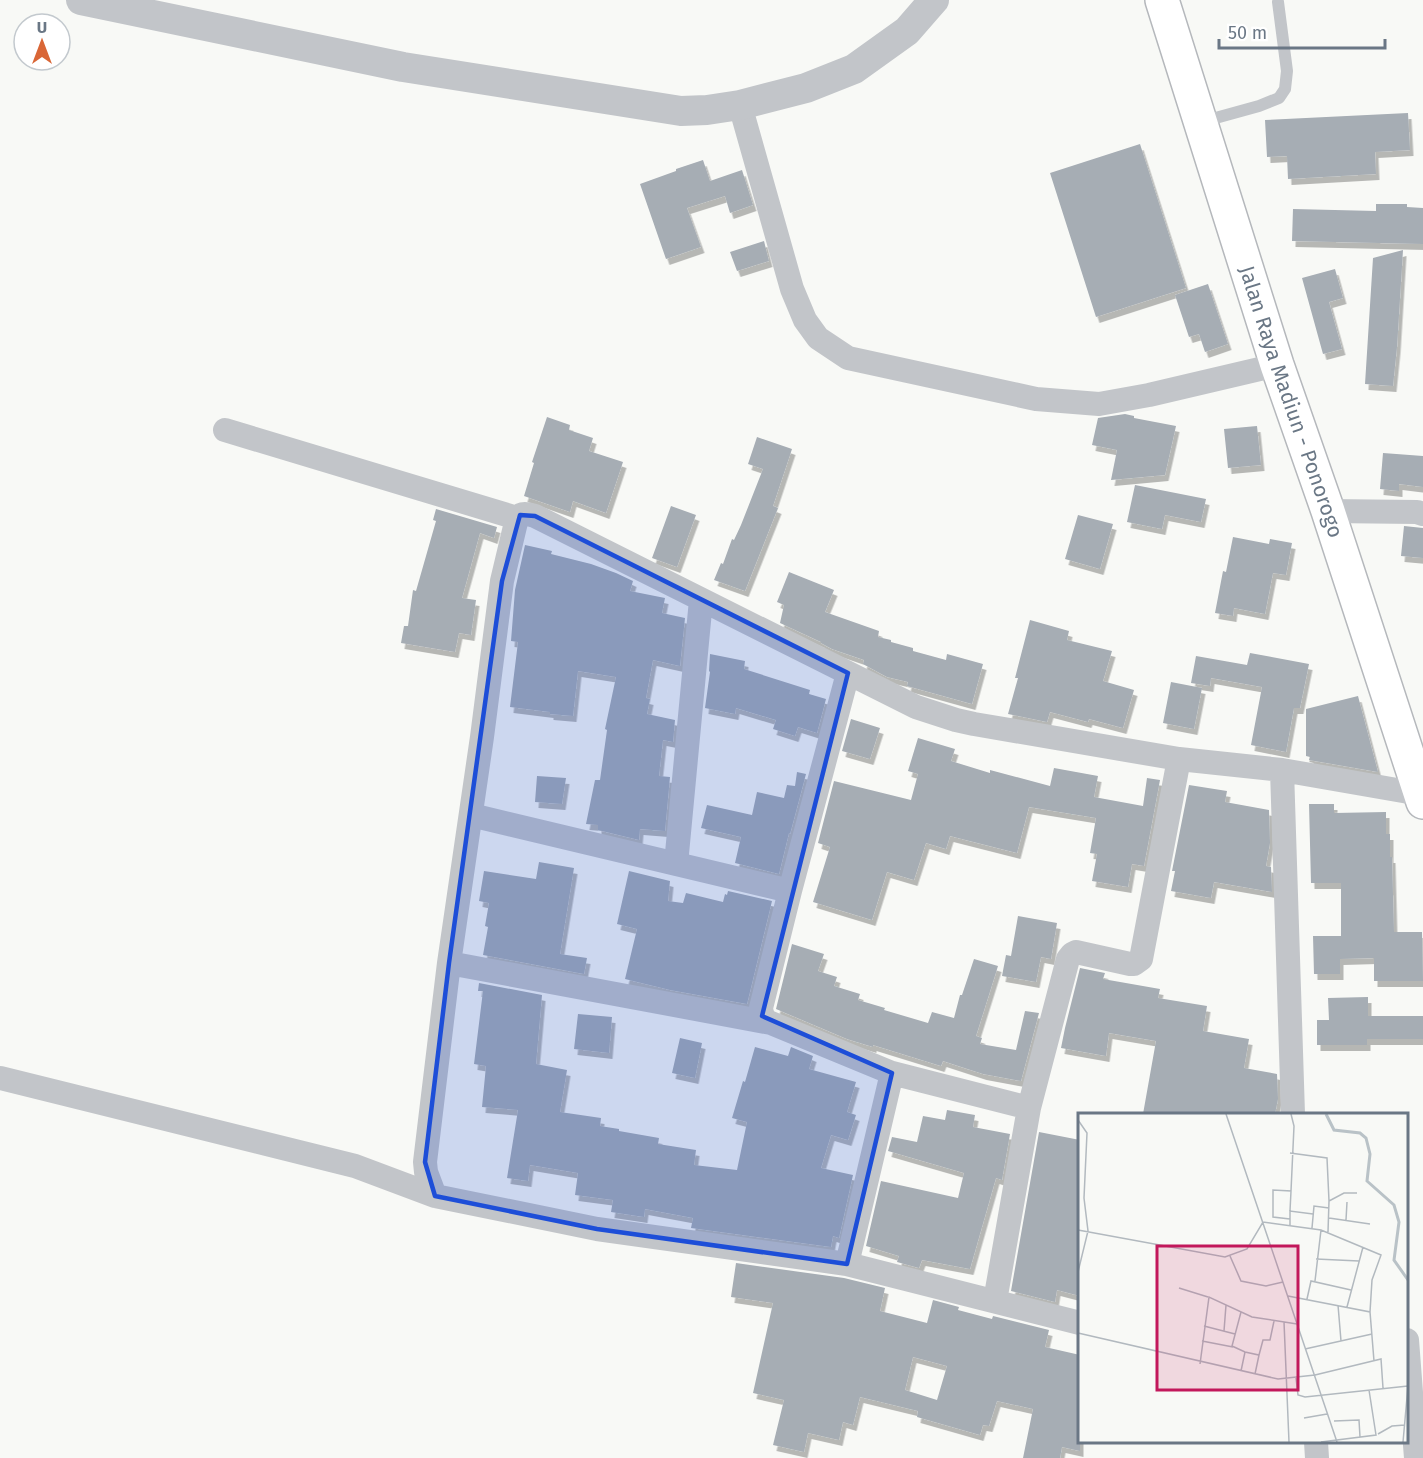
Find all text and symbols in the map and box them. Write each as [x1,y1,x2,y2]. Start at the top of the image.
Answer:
north arrow [12,12,72,72]
scale bar [1219,12,1386,50]
text: U [37,18,47,37]
text: 50 m [1228,22,1267,44]
street label: Jalan Raya Madiun - Ponorogo [1234,263,1349,541]
inset map [1078,1113,1408,1443]

